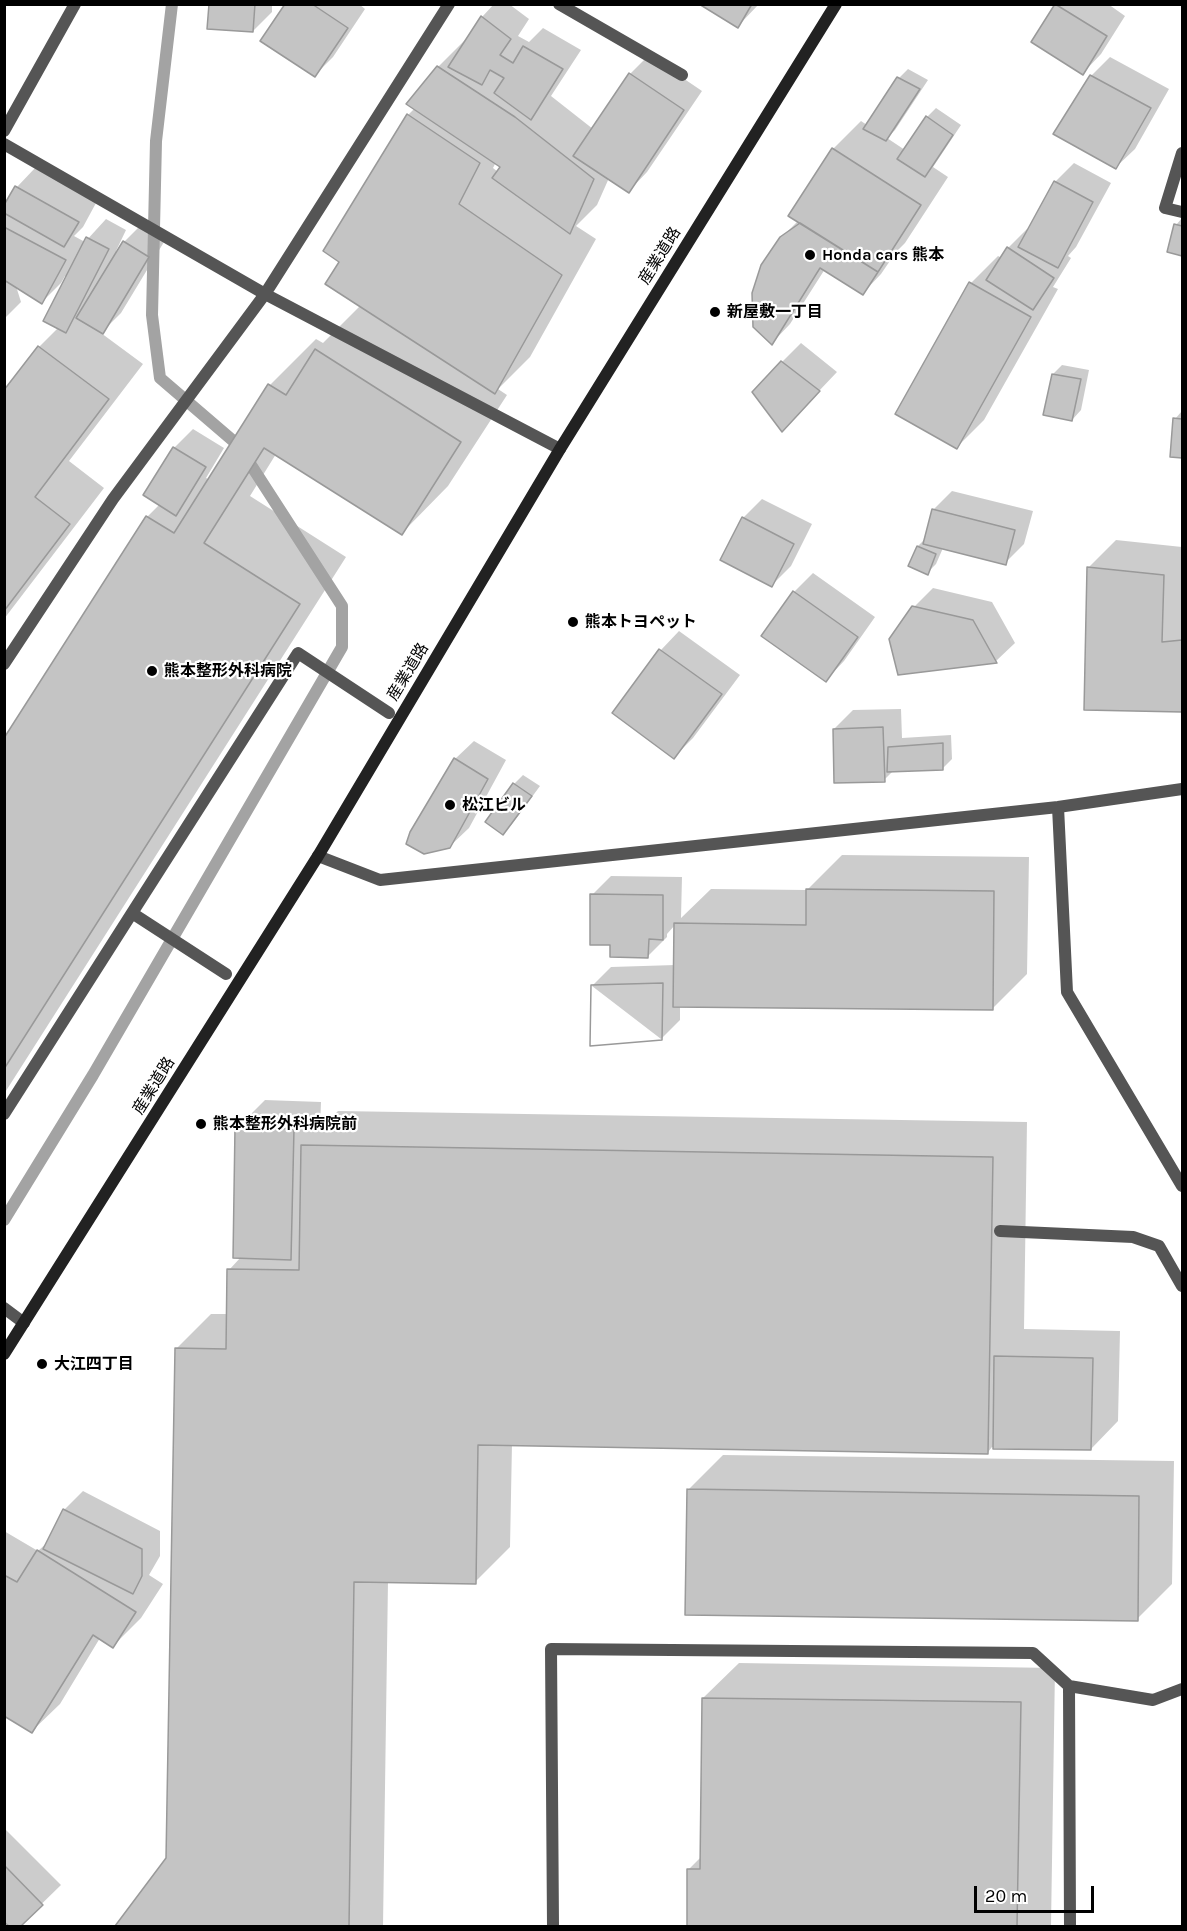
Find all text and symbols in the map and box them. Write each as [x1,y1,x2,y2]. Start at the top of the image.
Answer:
street label: 産業道路 [635,224,685,288]
place label: Honda cars 熊本 [822,245,944,265]
marker: Honda cars 熊本 [803,248,817,262]
place label: 新屋敷一丁目 [727,302,823,322]
marker: 新屋敷一丁目 [708,305,722,319]
place label: 熊本トヨペット [585,612,697,632]
marker: 熊本トヨペット [566,615,580,629]
street label: 産業道路 [383,640,433,704]
place label: 熊本整形外科病院 [164,661,292,681]
marker: 熊本整形外科病院 [145,664,159,678]
place label: 松江ビル [462,795,526,815]
marker: 松江ビル [443,798,457,812]
street label: 産業道路 [129,1054,179,1118]
place label: 熊本整形外科病院前 [213,1114,357,1134]
marker: 熊本整形外科病院前 [194,1117,208,1131]
place label: 大江四丁目 [54,1354,134,1374]
marker: 大江四丁目 [35,1357,49,1371]
scale bar [977,1874,1097,1912]
text: 20 m [985,1885,1027,1907]

